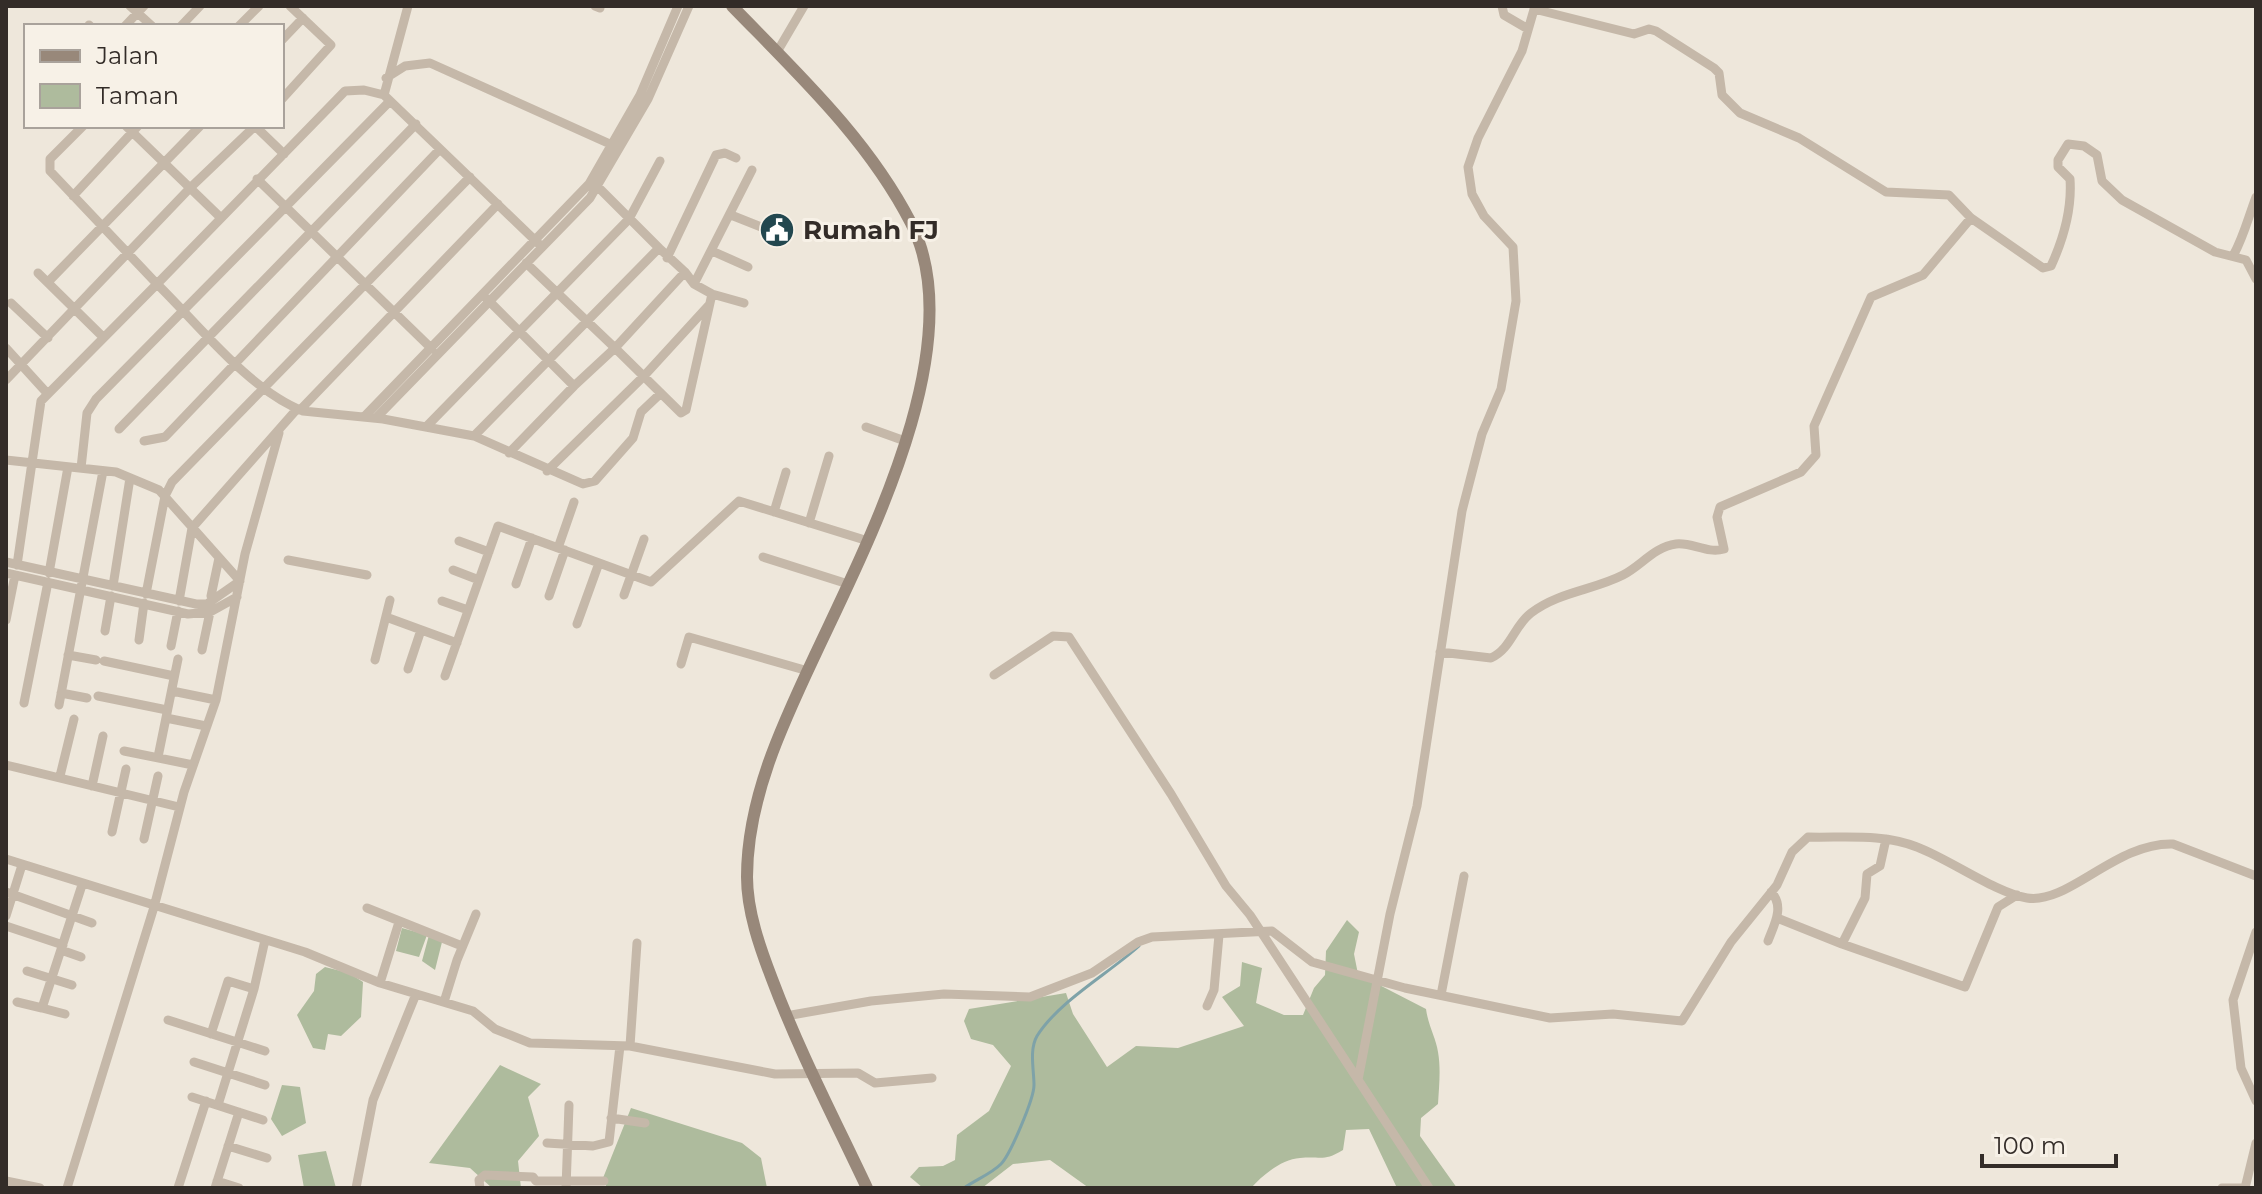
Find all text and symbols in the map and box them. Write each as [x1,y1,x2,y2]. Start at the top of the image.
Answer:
legend [24,24,284,128]
text: Jalan [95,41,159,70]
text: Taman [96,81,179,110]
public building icon: Rumah FJ [758,211,796,249]
place label: Rumah FJ [803,214,939,246]
scale bar [1982,1118,2116,1168]
text: 100 m [1994,1131,2066,1160]

